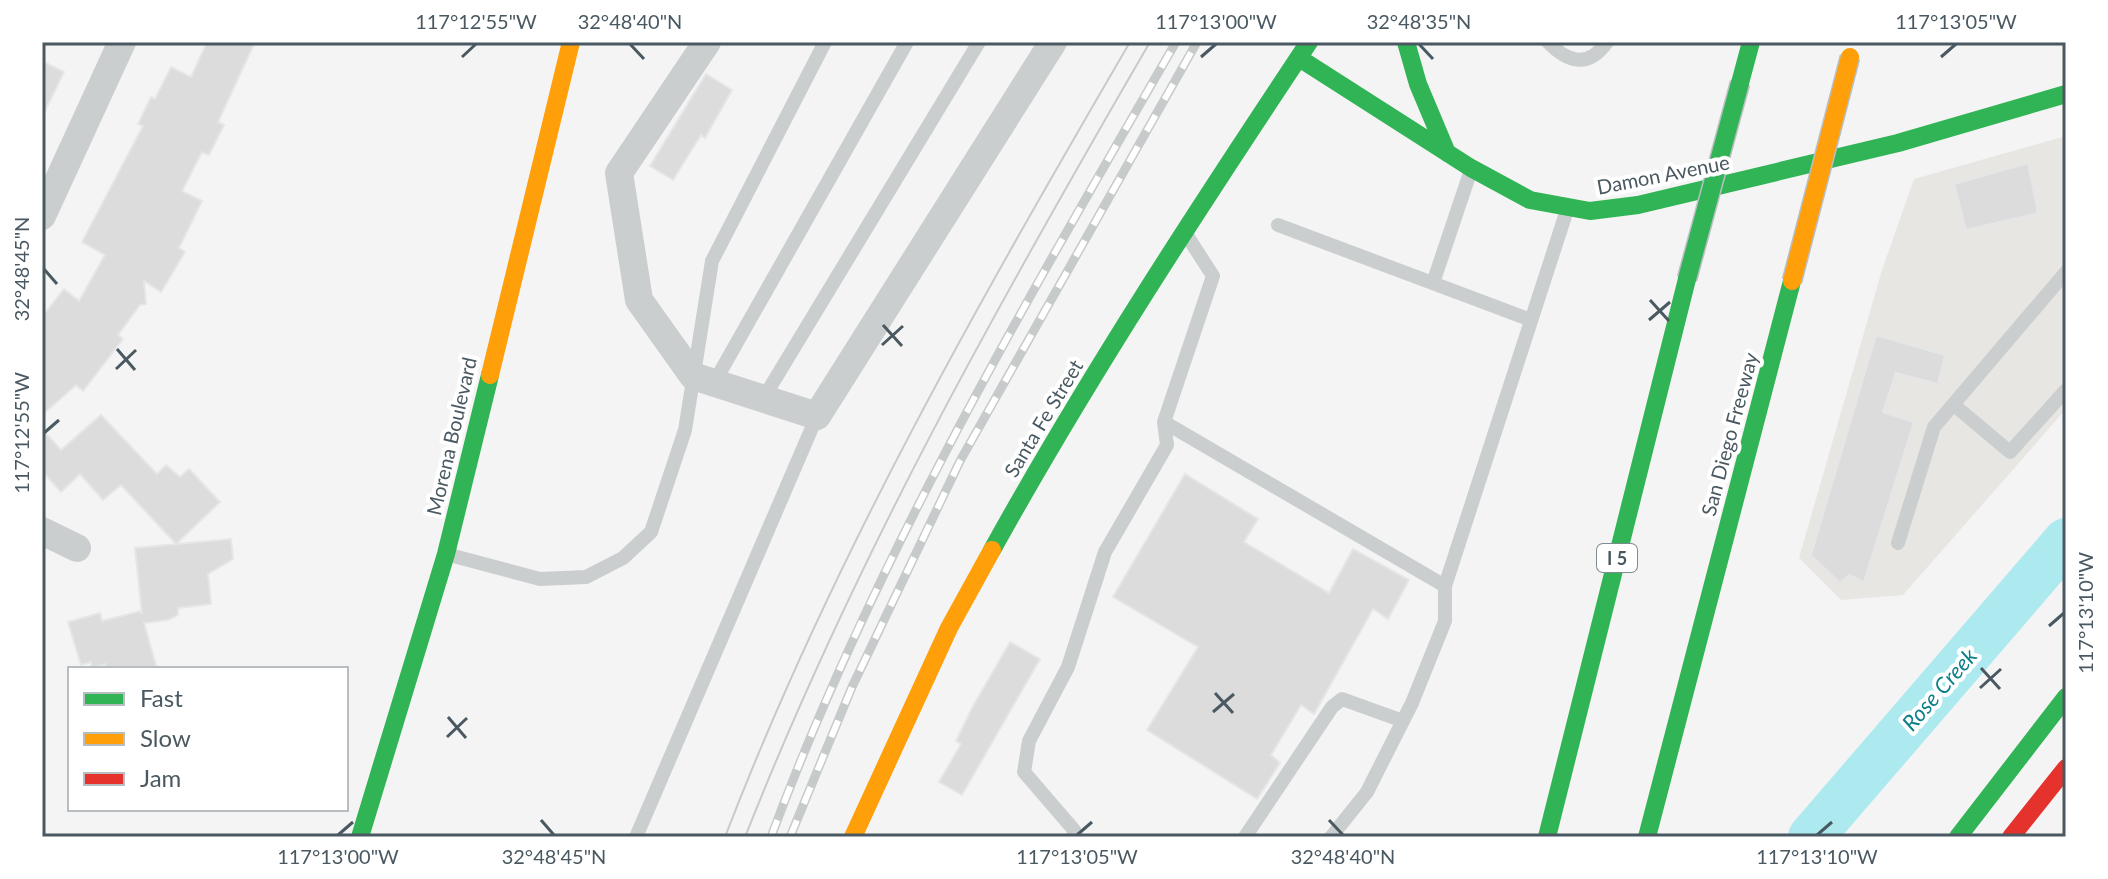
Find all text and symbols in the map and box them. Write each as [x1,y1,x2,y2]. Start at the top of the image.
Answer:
text: 117°12'55"W [415,9,537,33]
text: 32°48'40"N [578,9,682,33]
text: 117°13'00"W [1155,9,1277,33]
text: 32°48'35"N [1367,9,1471,33]
text: 117°13'05"W [1895,9,2017,33]
street label: Damon Avenue [1595,149,1731,199]
text: 32°48'45"N [9,217,33,321]
street label: San Diego Freeway [1696,349,1763,518]
street label: Morena Boulevard [421,355,481,517]
street label: Santa Fe Street [999,355,1087,481]
text: 117°12'55"W [9,372,33,494]
road number: I 5 [1597,544,1637,572]
text: 117°13'10"W [2073,552,2097,674]
water label: Rose Creek [1896,642,1982,736]
legend [68,667,348,811]
text: Fast [140,683,183,712]
text: Slow [140,723,191,752]
text: Jam [140,763,181,792]
text: 117°13'00"W [277,844,399,868]
text: 32°48'45"N [502,844,606,868]
text: 117°13'05"W [1016,844,1138,868]
text: 32°48'40"N [1291,844,1395,868]
text: 117°13'10"W [1756,844,1878,868]

